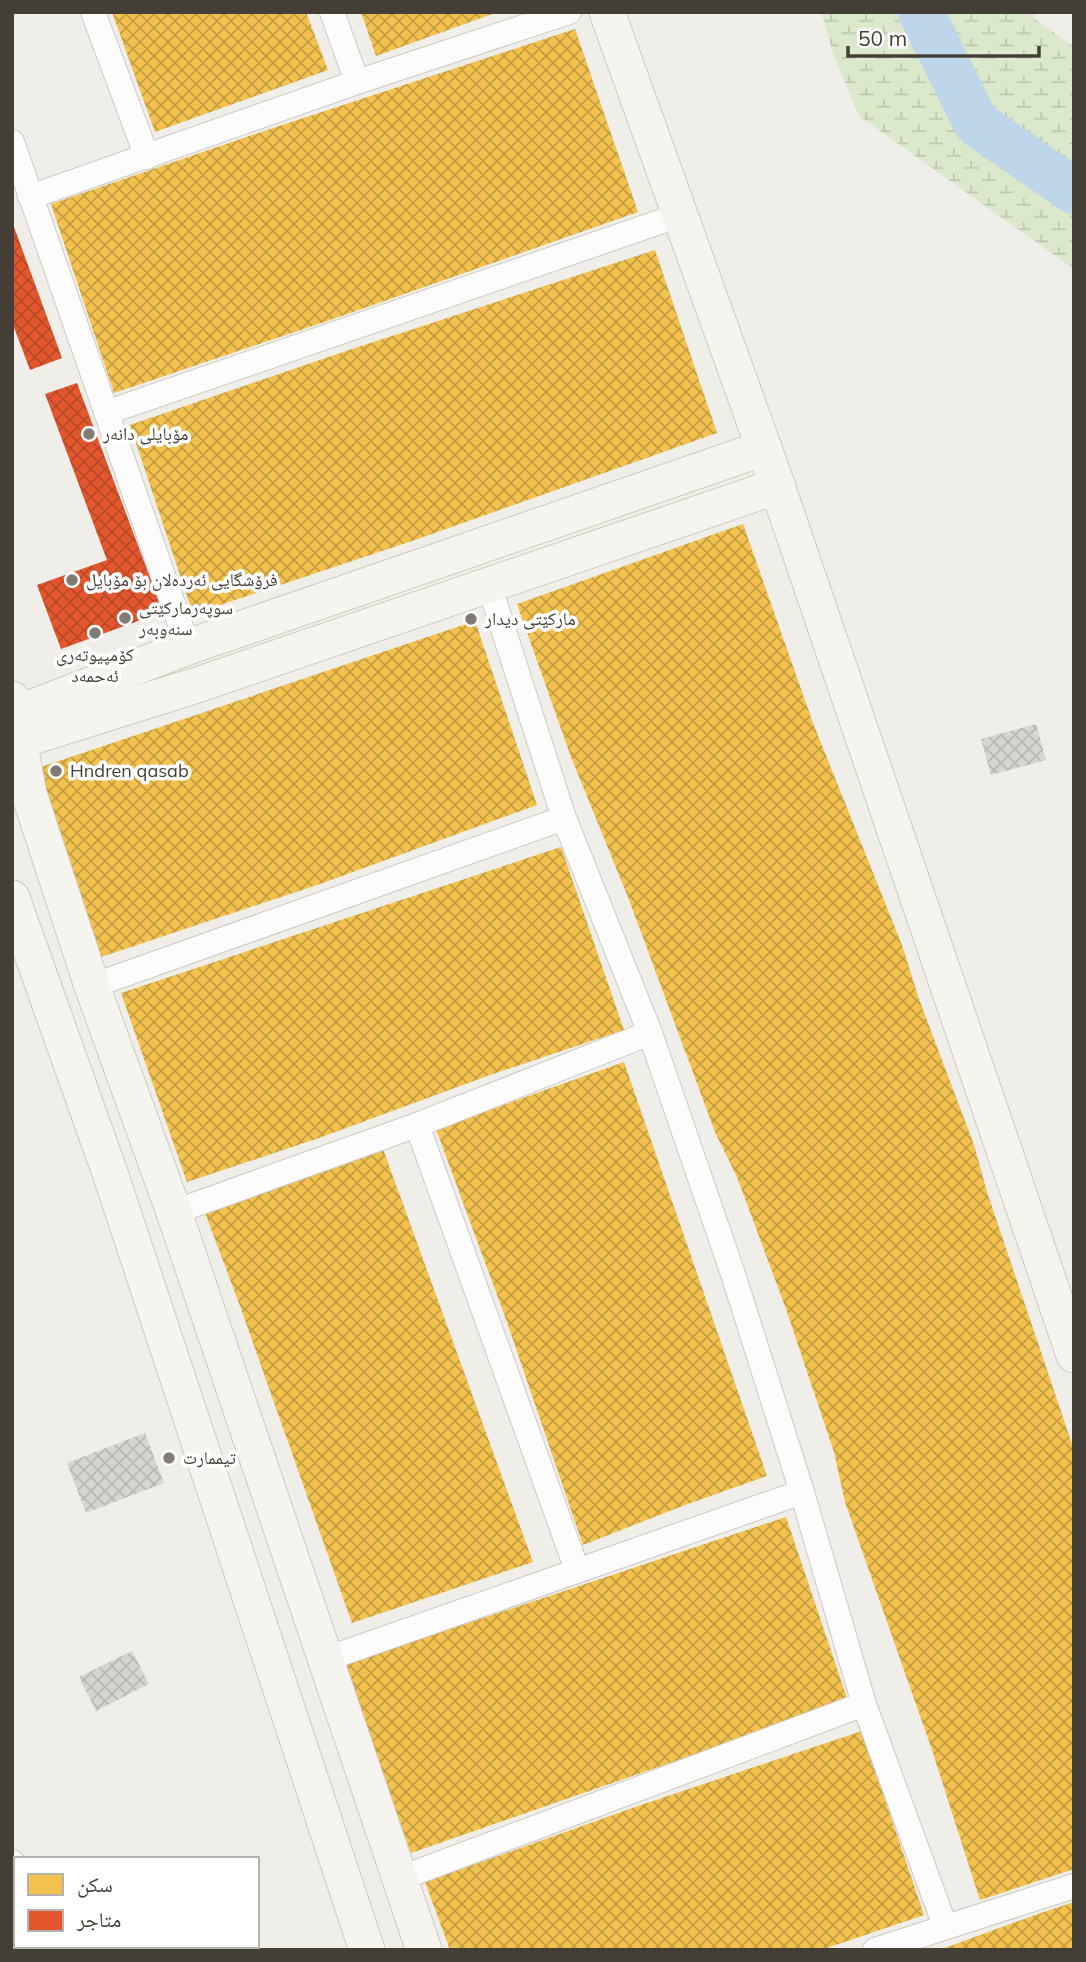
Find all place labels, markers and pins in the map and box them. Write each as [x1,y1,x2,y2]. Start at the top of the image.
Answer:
place label: مۆبایلی دانەر [102,422,189,445]
marker: مۆبایلی دانەر [81,426,97,442]
place label: فرۆشگایی ئەردەلان بۆ مۆبایل [86,568,278,591]
marker: فرۆشگایی ئەردەلان بۆ مۆبایل [64,572,80,588]
place label: سوپەرمارکێتی سنەوبەر [138,596,233,640]
place label: مارکێتی دیدار [484,607,576,630]
marker: سوپەرمارکێتی سنەوبەر [117,610,133,626]
marker: مارکێتی دیدار [463,611,479,627]
marker: کۆمپیوتەری ئەحمەد [87,625,103,641]
place label: کۆمپیوتەری ئەحمەد [56,643,134,687]
place label: Hndren qasab [70,759,189,782]
marker: Hndren qasab [48,763,64,779]
place label: تیممارت [183,1446,236,1469]
marker: تیممارت [161,1450,177,1466]

